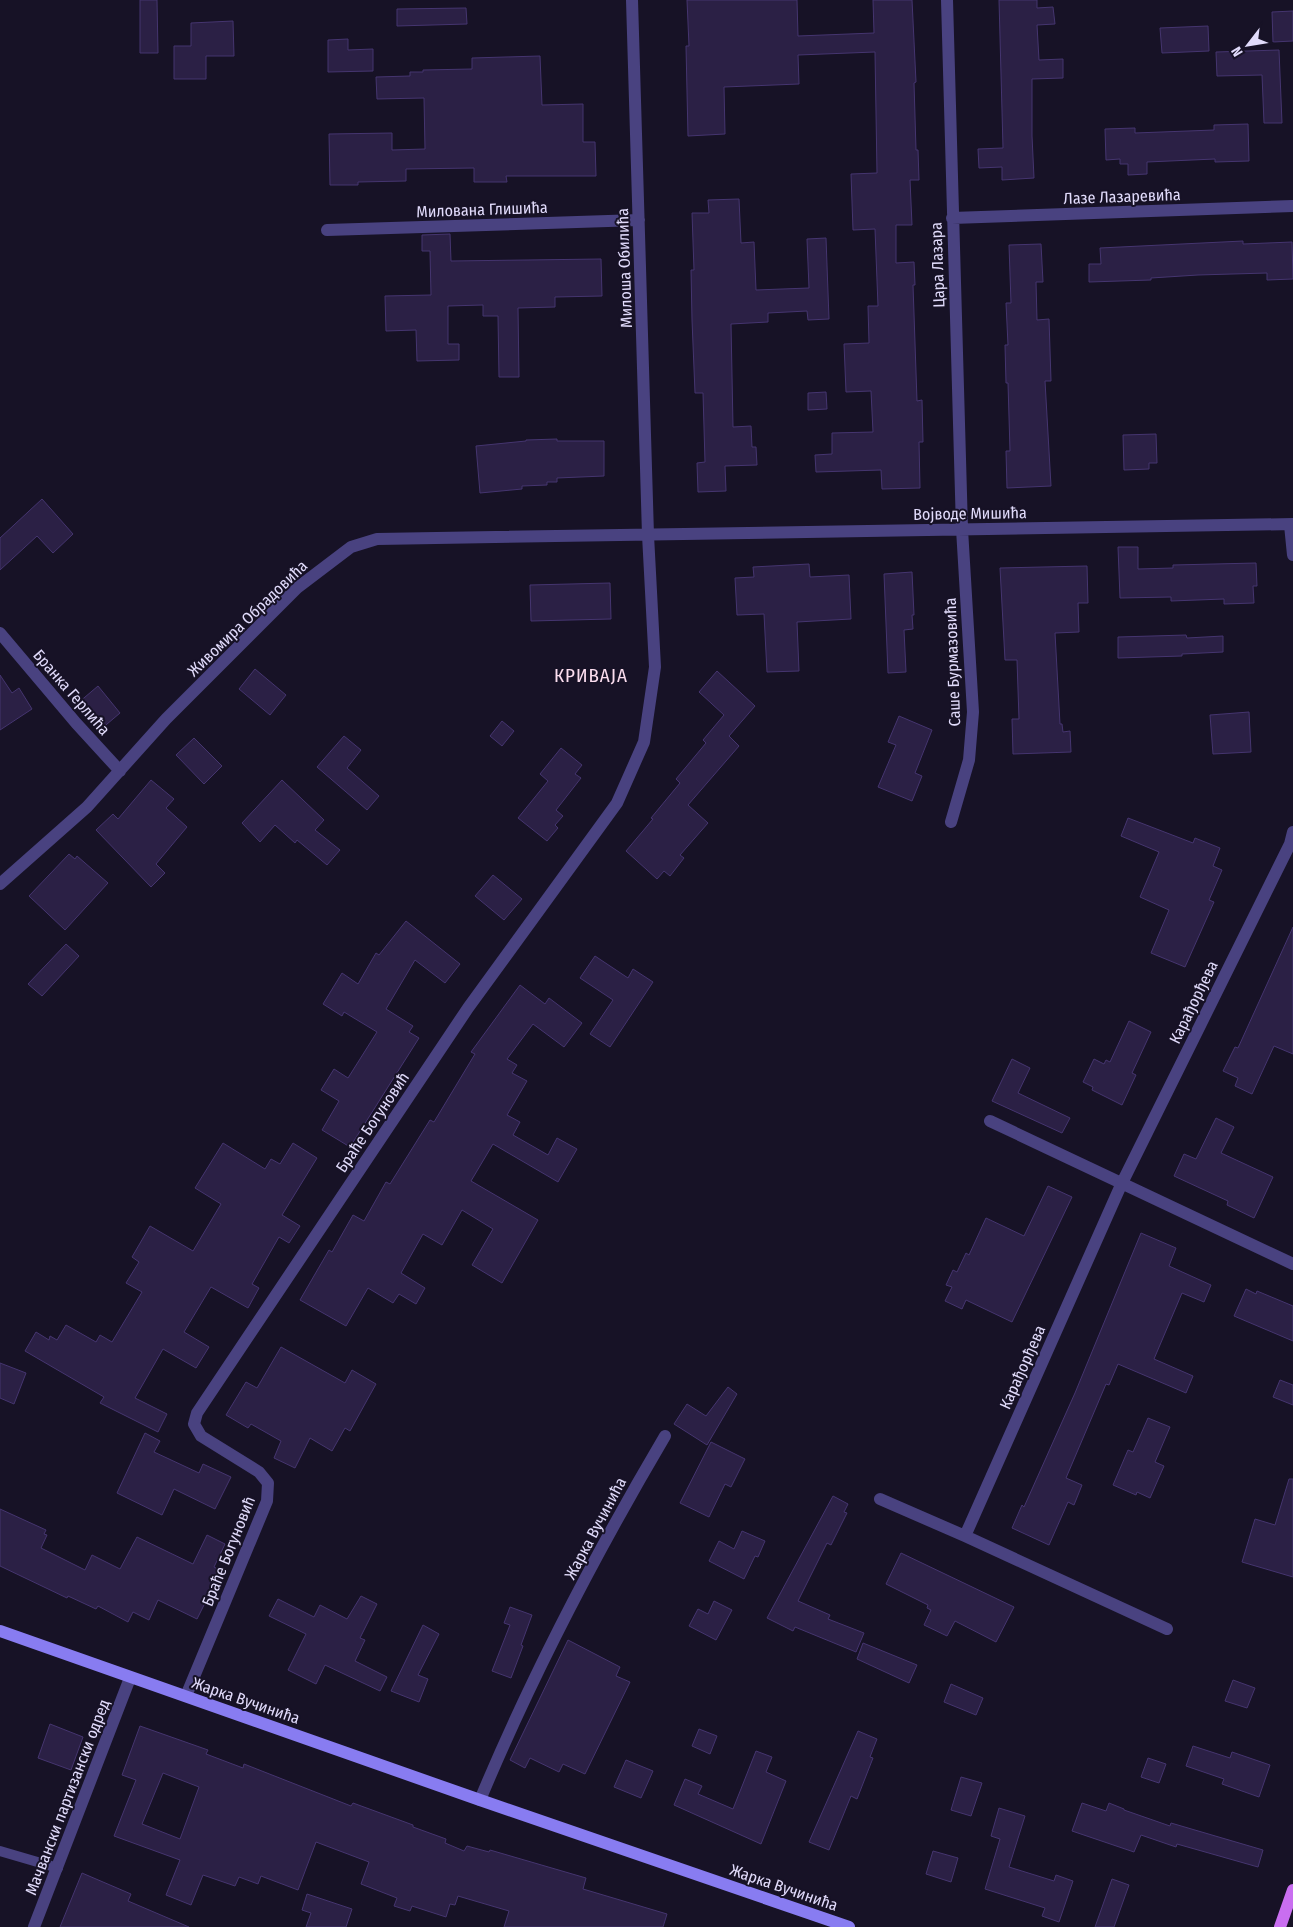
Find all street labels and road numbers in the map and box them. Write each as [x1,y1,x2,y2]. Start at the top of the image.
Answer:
street label: Лазе Лазаревића [1063,185,1181,208]
street label: Милована Глишића [416,198,548,221]
street label: Милоша Обилића [613,208,636,328]
street label: Цара Лазара [927,222,948,308]
street label: Војводе Мишића [913,503,1027,524]
street label: Живомира Обрадовића [184,556,311,680]
street label: Саше Бурмазовића [941,597,964,727]
street label: Бранка Герлића [29,646,114,739]
street label: Карађорђева [1165,957,1222,1047]
street label: Браће Богуновић [332,1068,413,1176]
street label: Карађорђева [995,1322,1050,1412]
street label: Жарка Вучинића [561,1474,630,1583]
street label: Браће Богуновић [198,1493,259,1609]
street label: Жарка Вучинића [189,1673,302,1728]
street label: Мачвански партизански одред [21,1697,114,1898]
street label: Жарка Вучинића [727,1860,840,1915]

